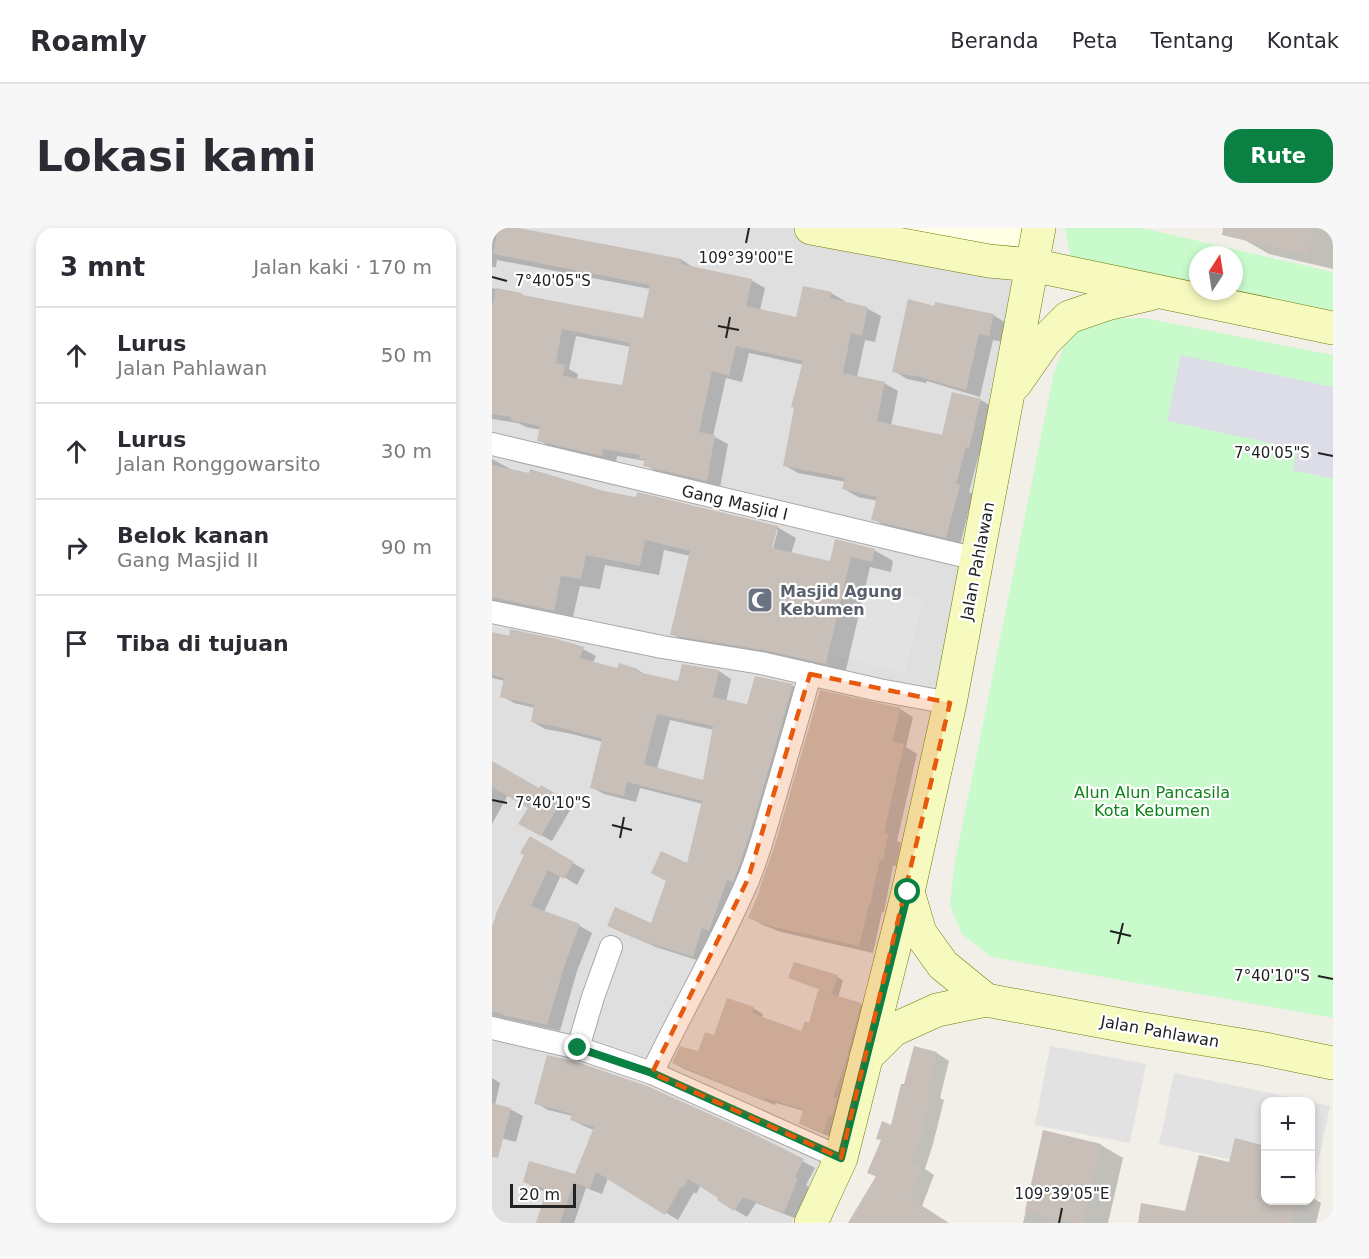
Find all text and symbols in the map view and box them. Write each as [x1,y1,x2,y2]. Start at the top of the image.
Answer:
text: Roamly [30,25,147,58]
text: Beranda [950,29,1039,53]
text: Peta [1072,29,1118,53]
text: Tentang [1151,29,1234,53]
text: Kontak [1267,29,1339,53]
button: Rute [1224,129,1333,183]
text: Lokasi kami [36,132,316,181]
north arrow [1189,246,1243,300]
text: 109°39'00"E [699,249,793,267]
text: 3 mnt [60,252,145,282]
text: Jalan kaki · 170 m [253,255,432,279]
text: 7°40'05"S [515,272,591,290]
text: Lurus [117,331,186,356]
icon: ahead [60,339,93,372]
text: 50 m [381,343,432,367]
text: Jalan Pahlawan [117,356,267,380]
text: Lurus [117,427,186,452]
icon: ahead [60,435,93,468]
text: 30 m [381,439,432,463]
text: 7°40'05"S [1234,444,1310,462]
text: Jalan Ronggowarsito [117,452,320,476]
street label: Gang Masjid I [680,481,790,524]
street label: Jalan Pahlawan [957,500,998,623]
text: Belok kanan [117,523,269,548]
icon: right [60,531,93,564]
text: 90 m [381,535,432,559]
text: Gang Masjid II [117,548,258,572]
place label: Masjid Agung Kebumen [780,582,902,619]
mosque icon: Masjid Agung Kebumen [745,585,775,615]
icon: arrive [60,627,93,660]
text: Tiba di tujuan [117,631,289,656]
park label: Alun Alun Pancasila Kota Kebumen [1074,783,1230,820]
text: 7°40'10"S [515,794,591,812]
route start [894,878,920,904]
text: 7°40'10"S [1234,967,1310,985]
street label: Jalan Pahlawan [1098,1012,1221,1051]
route end [564,1034,590,1060]
map controls [1261,1097,1315,1205]
button: + [1261,1097,1315,1151]
button: − [1261,1151,1315,1205]
scale bar [510,1181,576,1208]
text: 20 m [519,1185,560,1204]
text: 109°39'05"E [1015,1185,1109,1203]

